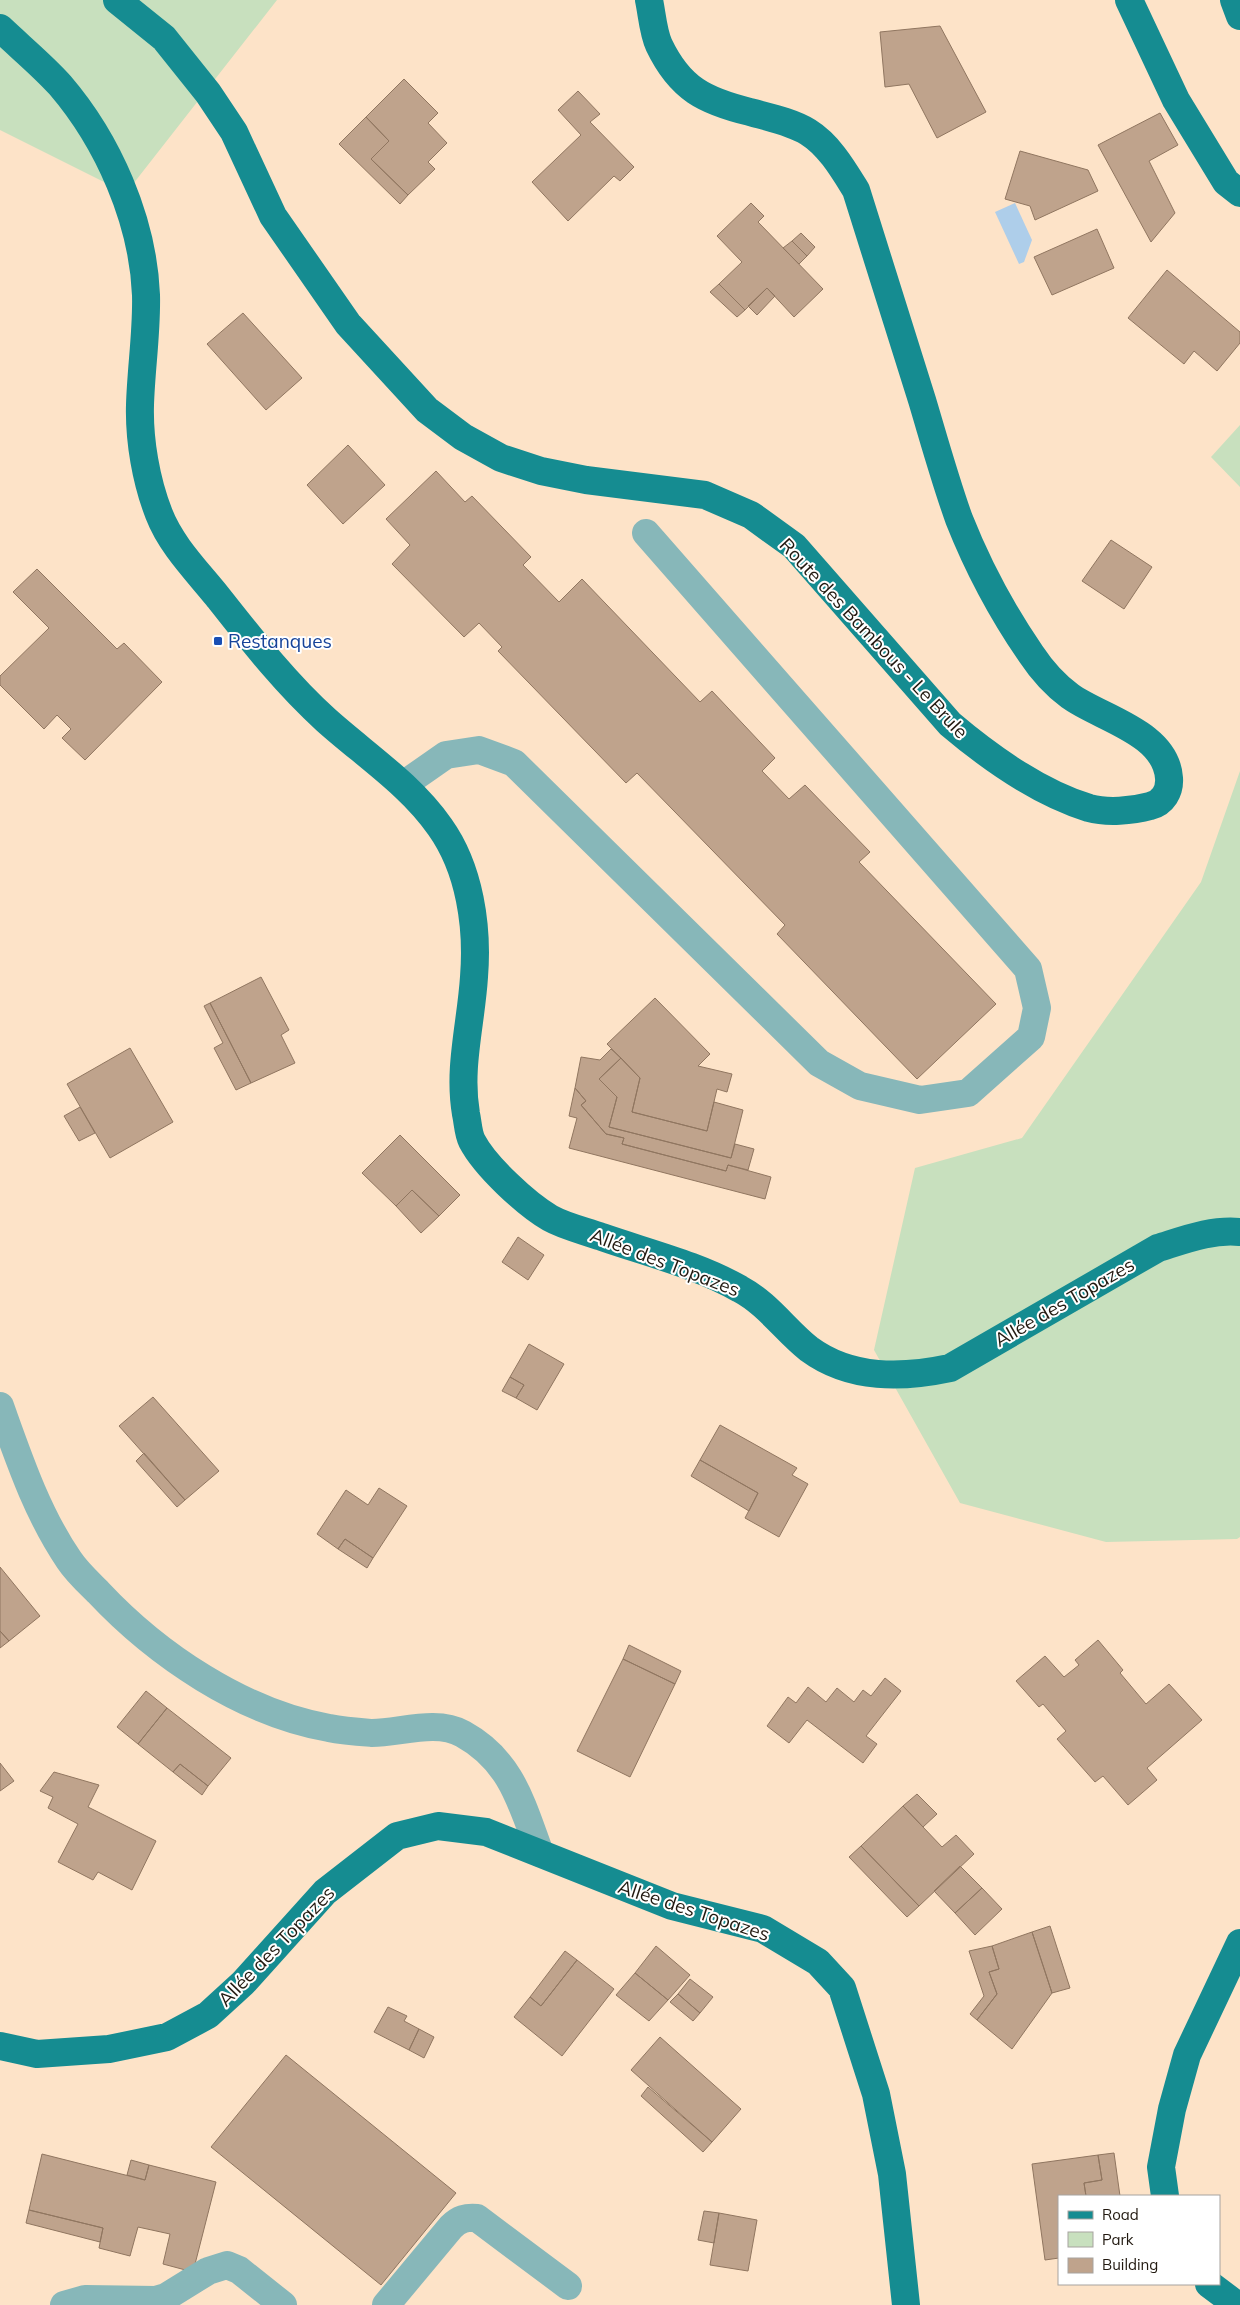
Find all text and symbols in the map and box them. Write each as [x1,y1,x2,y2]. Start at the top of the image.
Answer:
street label: Route des Bambous - Le Brule [775,533,973,743]
place label: Restanques [228,629,332,653]
marker: Restanques [212,635,224,647]
street label: Allée des Topazes [587,1223,743,1301]
street label: Allée des Topazes [990,1252,1138,1352]
street label: Allée des Topazes [615,1874,773,1946]
street label: Allée des Topazes [213,1881,339,2011]
legend [1058,2195,1220,2285]
text: Road [1102,2205,1139,2224]
text: Park [1102,2230,1134,2249]
text: Building [1102,2255,1158,2274]

